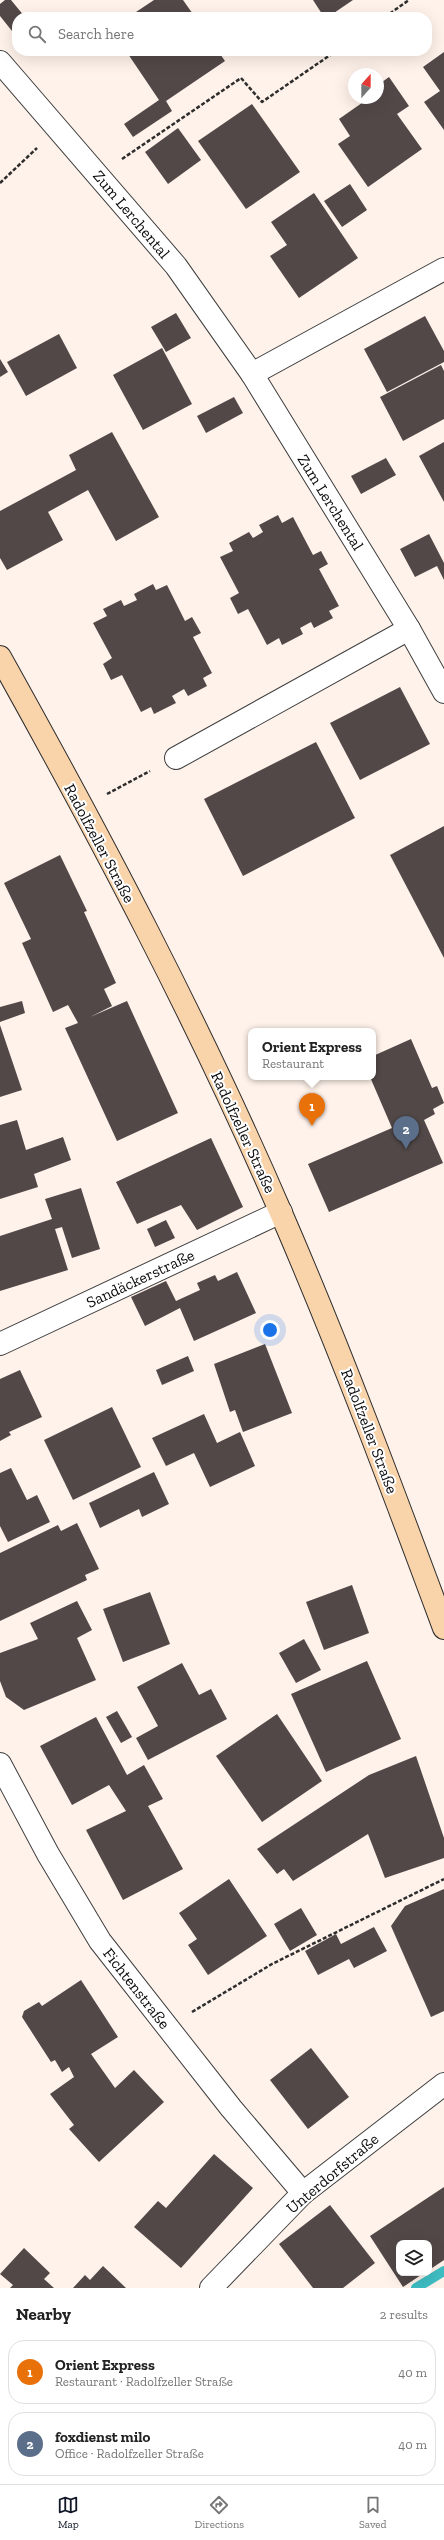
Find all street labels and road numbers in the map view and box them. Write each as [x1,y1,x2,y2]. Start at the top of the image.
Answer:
street label: Zum Lerchental [89,166,174,262]
street label: Zum Lerchental [294,451,368,554]
street label: Radolfzeller Straße [60,781,139,906]
street label: Radolfzeller Straße [207,1068,280,1196]
street label: Sandäckerstraße [83,1245,197,1312]
street label: Radolfzeller Straße [337,1366,402,1496]
street label: Fichtenstraße [99,1944,174,2033]
street label: Unterdorfstraße [282,2129,382,2217]

